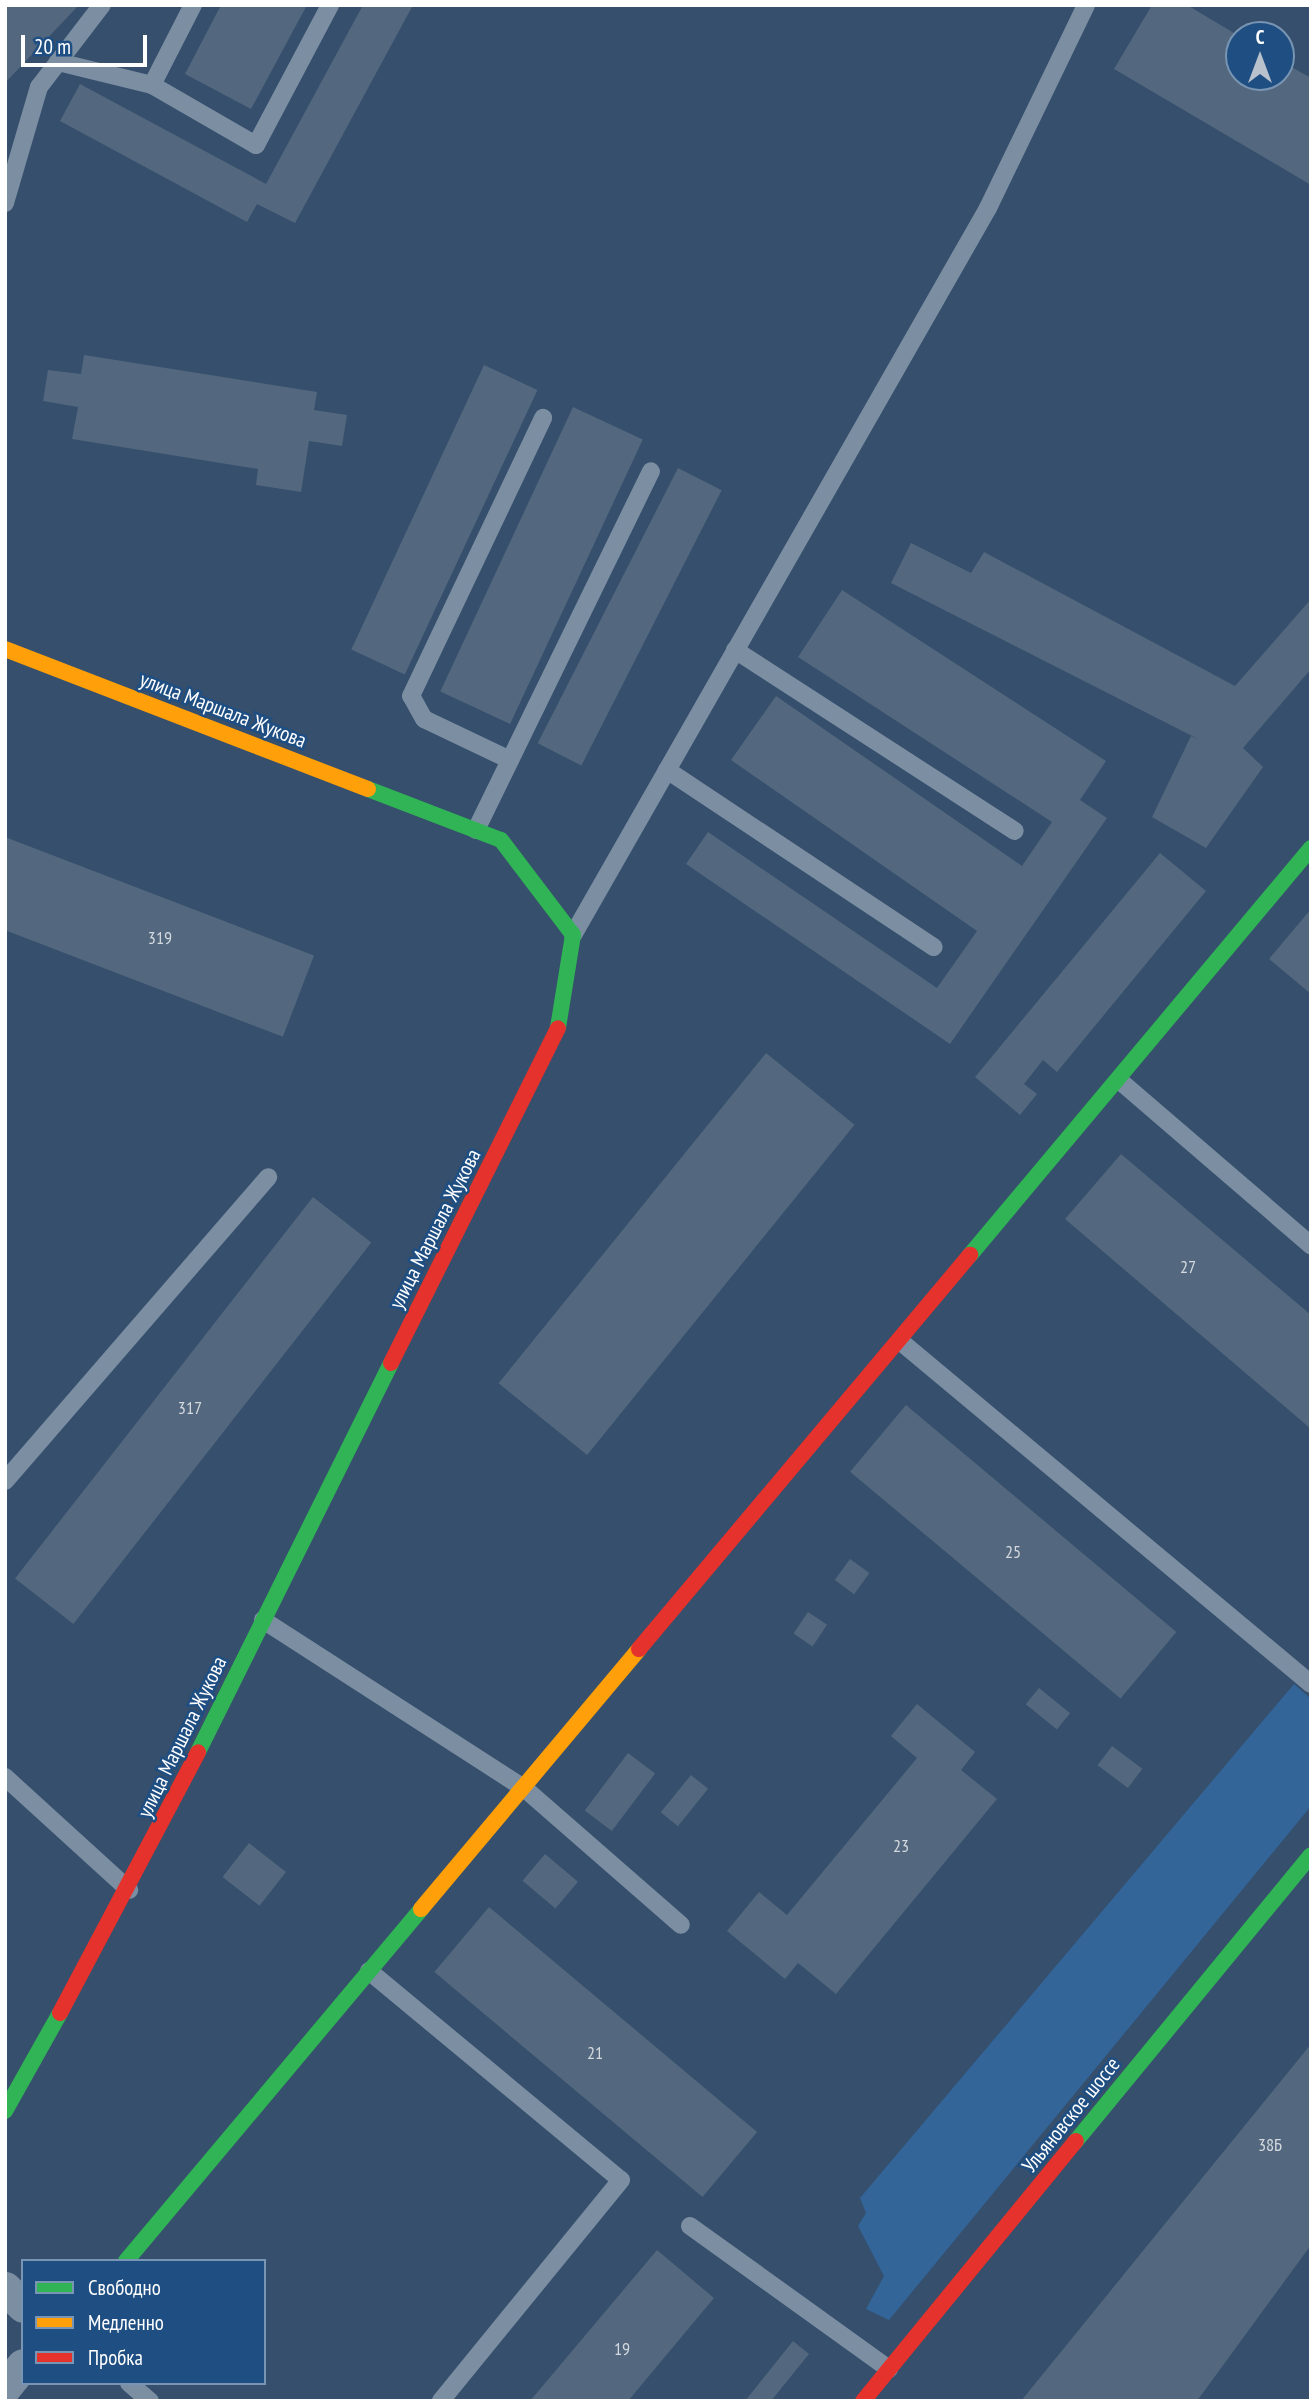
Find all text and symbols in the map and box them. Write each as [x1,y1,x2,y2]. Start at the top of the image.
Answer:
scale bar [24,21,150,65]
north arrow [1225,21,1295,91]
text: С [1256,25,1264,49]
text: 20 m [34,33,71,60]
street label: улица Маршала Жукова [136,667,310,753]
house number: 319 [148,927,172,949]
street label: улица Маршала Жукова [384,1145,486,1313]
house number: 27 [1180,1256,1196,1278]
house number: 317 [178,1397,202,1419]
house number: 25 [1005,1541,1021,1563]
street label: улица Маршала Жукова [132,1652,232,1822]
house number: 23 [893,1835,909,1857]
house number: 21 [587,2042,603,2064]
street label: Ульяновское шоссе [1017,2052,1125,2178]
house number: 38Б [1258,2134,1282,2156]
legend [21,2259,266,2385]
text: Свободно [88,2274,161,2301]
text: Медленно [88,2309,164,2336]
house number: 19 [614,2338,630,2360]
text: Пробка [88,2344,143,2371]

